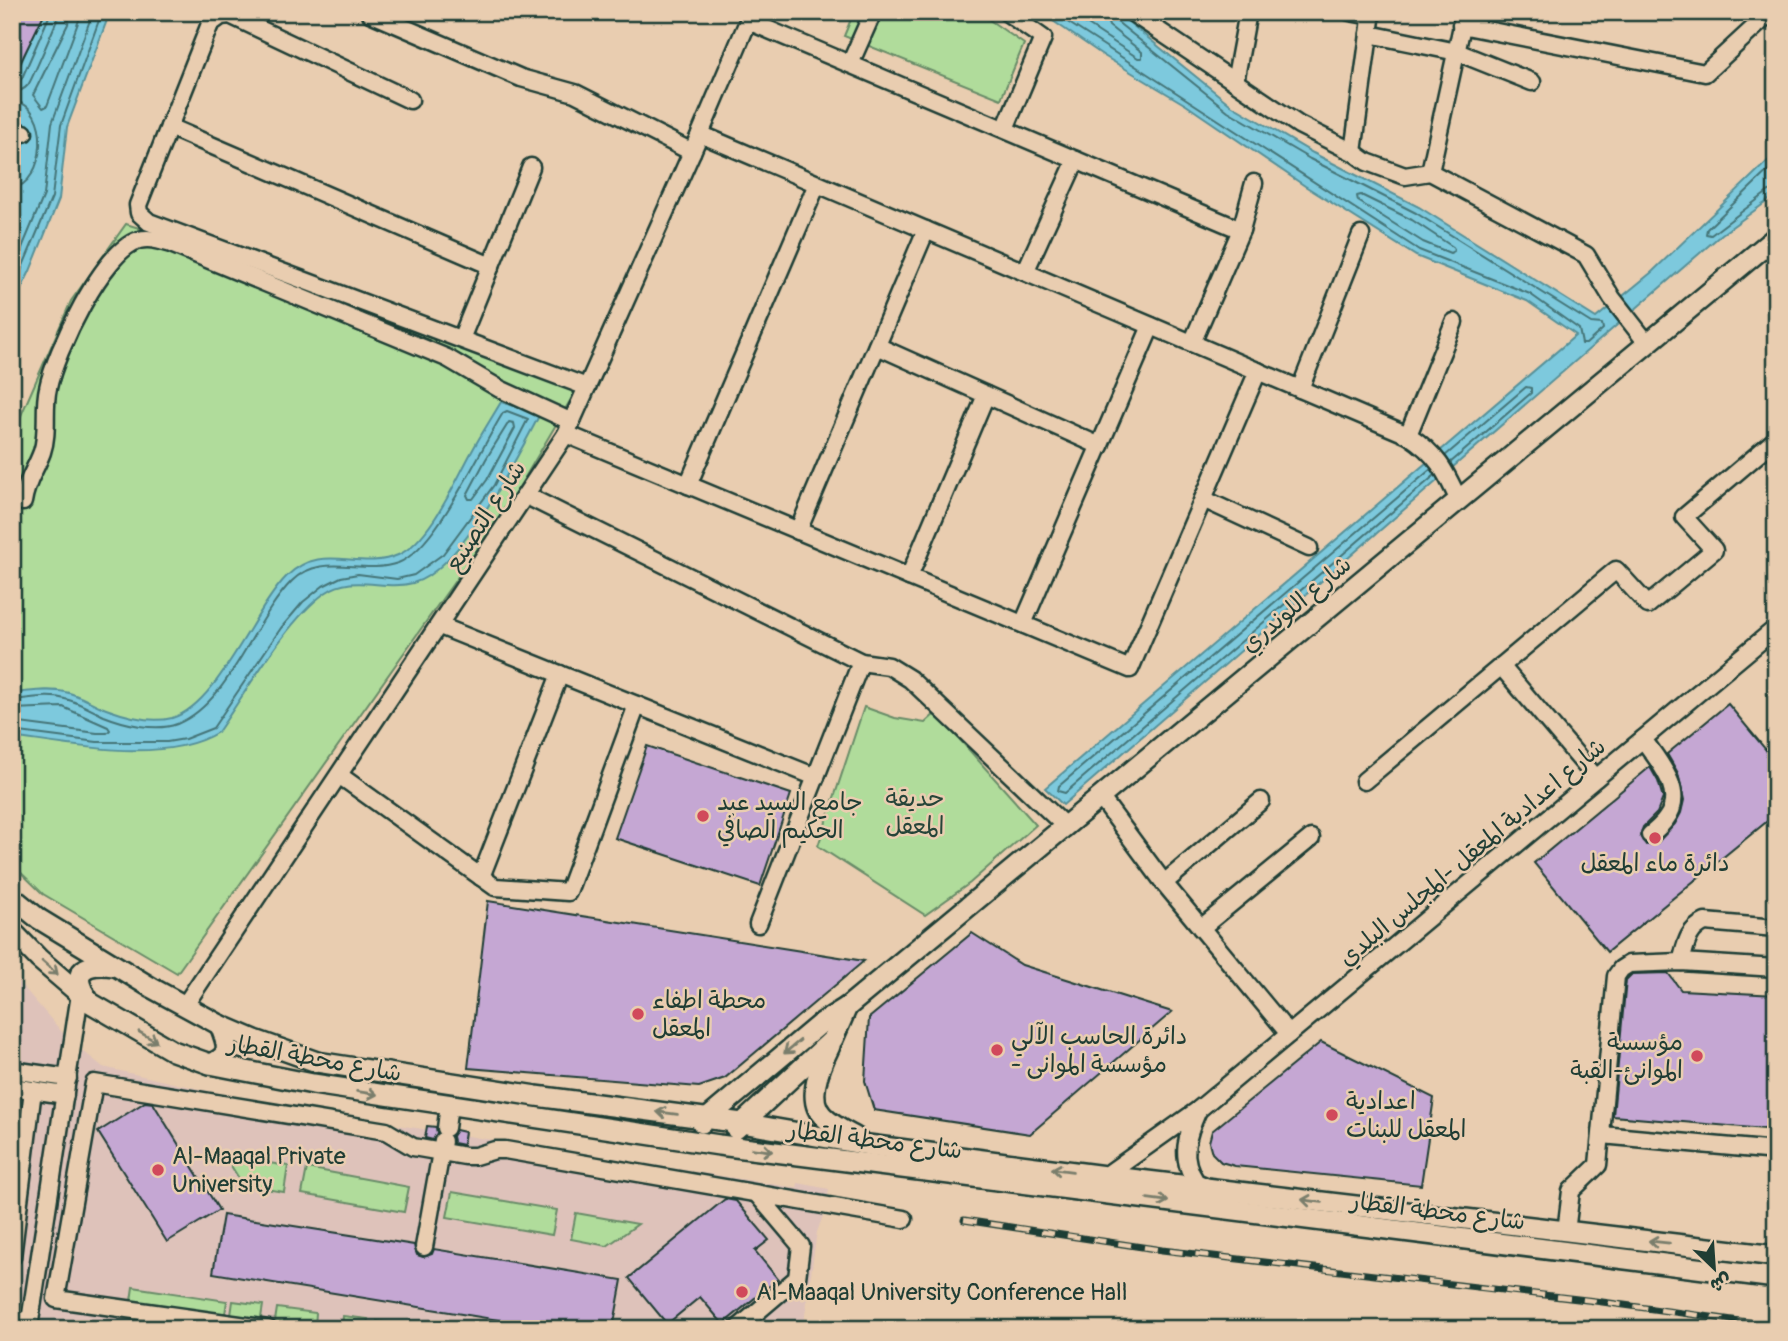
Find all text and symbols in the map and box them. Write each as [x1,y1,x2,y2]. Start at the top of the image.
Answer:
street label: شارع التصنيع [439,455,534,579]
street label: شارع اللوندري [1235,550,1359,661]
street label: شارع اعدادية المعقل -المجلس البلدي [1333,732,1613,974]
park label: حديقة المعقل [885,784,945,841]
place label: جامع السيد عبد الحكيم الصافي [717,788,863,848]
marker: جامع السيد عبد الحكيم الصافي [695,808,711,824]
marker: دائرة ماء المعقل [1647,830,1663,846]
place label: دائرة ماء المعقل [1580,849,1730,878]
one-way arrow [40,960,58,976]
place label: محطة اطفاء المعقل [652,986,766,1043]
marker: محطة اطفاء المعقل [630,1006,646,1022]
place label: دائرة الحاسب الآلي - مؤسسة الموانى [1011,1021,1187,1079]
place label: مؤسسة الموانئ-القبة [1570,1028,1683,1085]
street label: شارع محطة القطار [224,1029,404,1090]
one-way arrow [138,1030,158,1044]
one-way arrow [783,1039,801,1055]
marker: دائرة الحاسب الآلي - مؤسسة الموانى [989,1042,1005,1058]
marker: مؤسسة الموانئ-القبة [1689,1048,1705,1064]
one-way arrow [355,1086,378,1099]
place label: اعدادية المعقل للبنات [1346,1087,1466,1144]
one-way arrow [656,1107,679,1120]
marker: اعدادية المعقل للبنات [1324,1107,1340,1123]
street label: شارع محطة القطار [784,1115,964,1168]
place label: Al-Maaqal Private University [172,1142,346,1199]
one-way arrow [750,1144,773,1157]
marker: Al-Maaqal Private University [150,1162,166,1178]
one-way arrow [1051,1164,1073,1177]
street label: شارع محطة القطار [1347,1186,1527,1239]
one-way arrow [1146,1194,1169,1207]
one-way arrow [1301,1195,1324,1208]
north arrow [1680,1232,1750,1302]
one-way arrow [1648,1236,1671,1249]
text: ش [1706,1267,1735,1298]
place label: Al-Maaqal University Conference Hall [756,1278,1127,1307]
marker: Al-Maaqal University Conference Hall [734,1284,750,1300]

